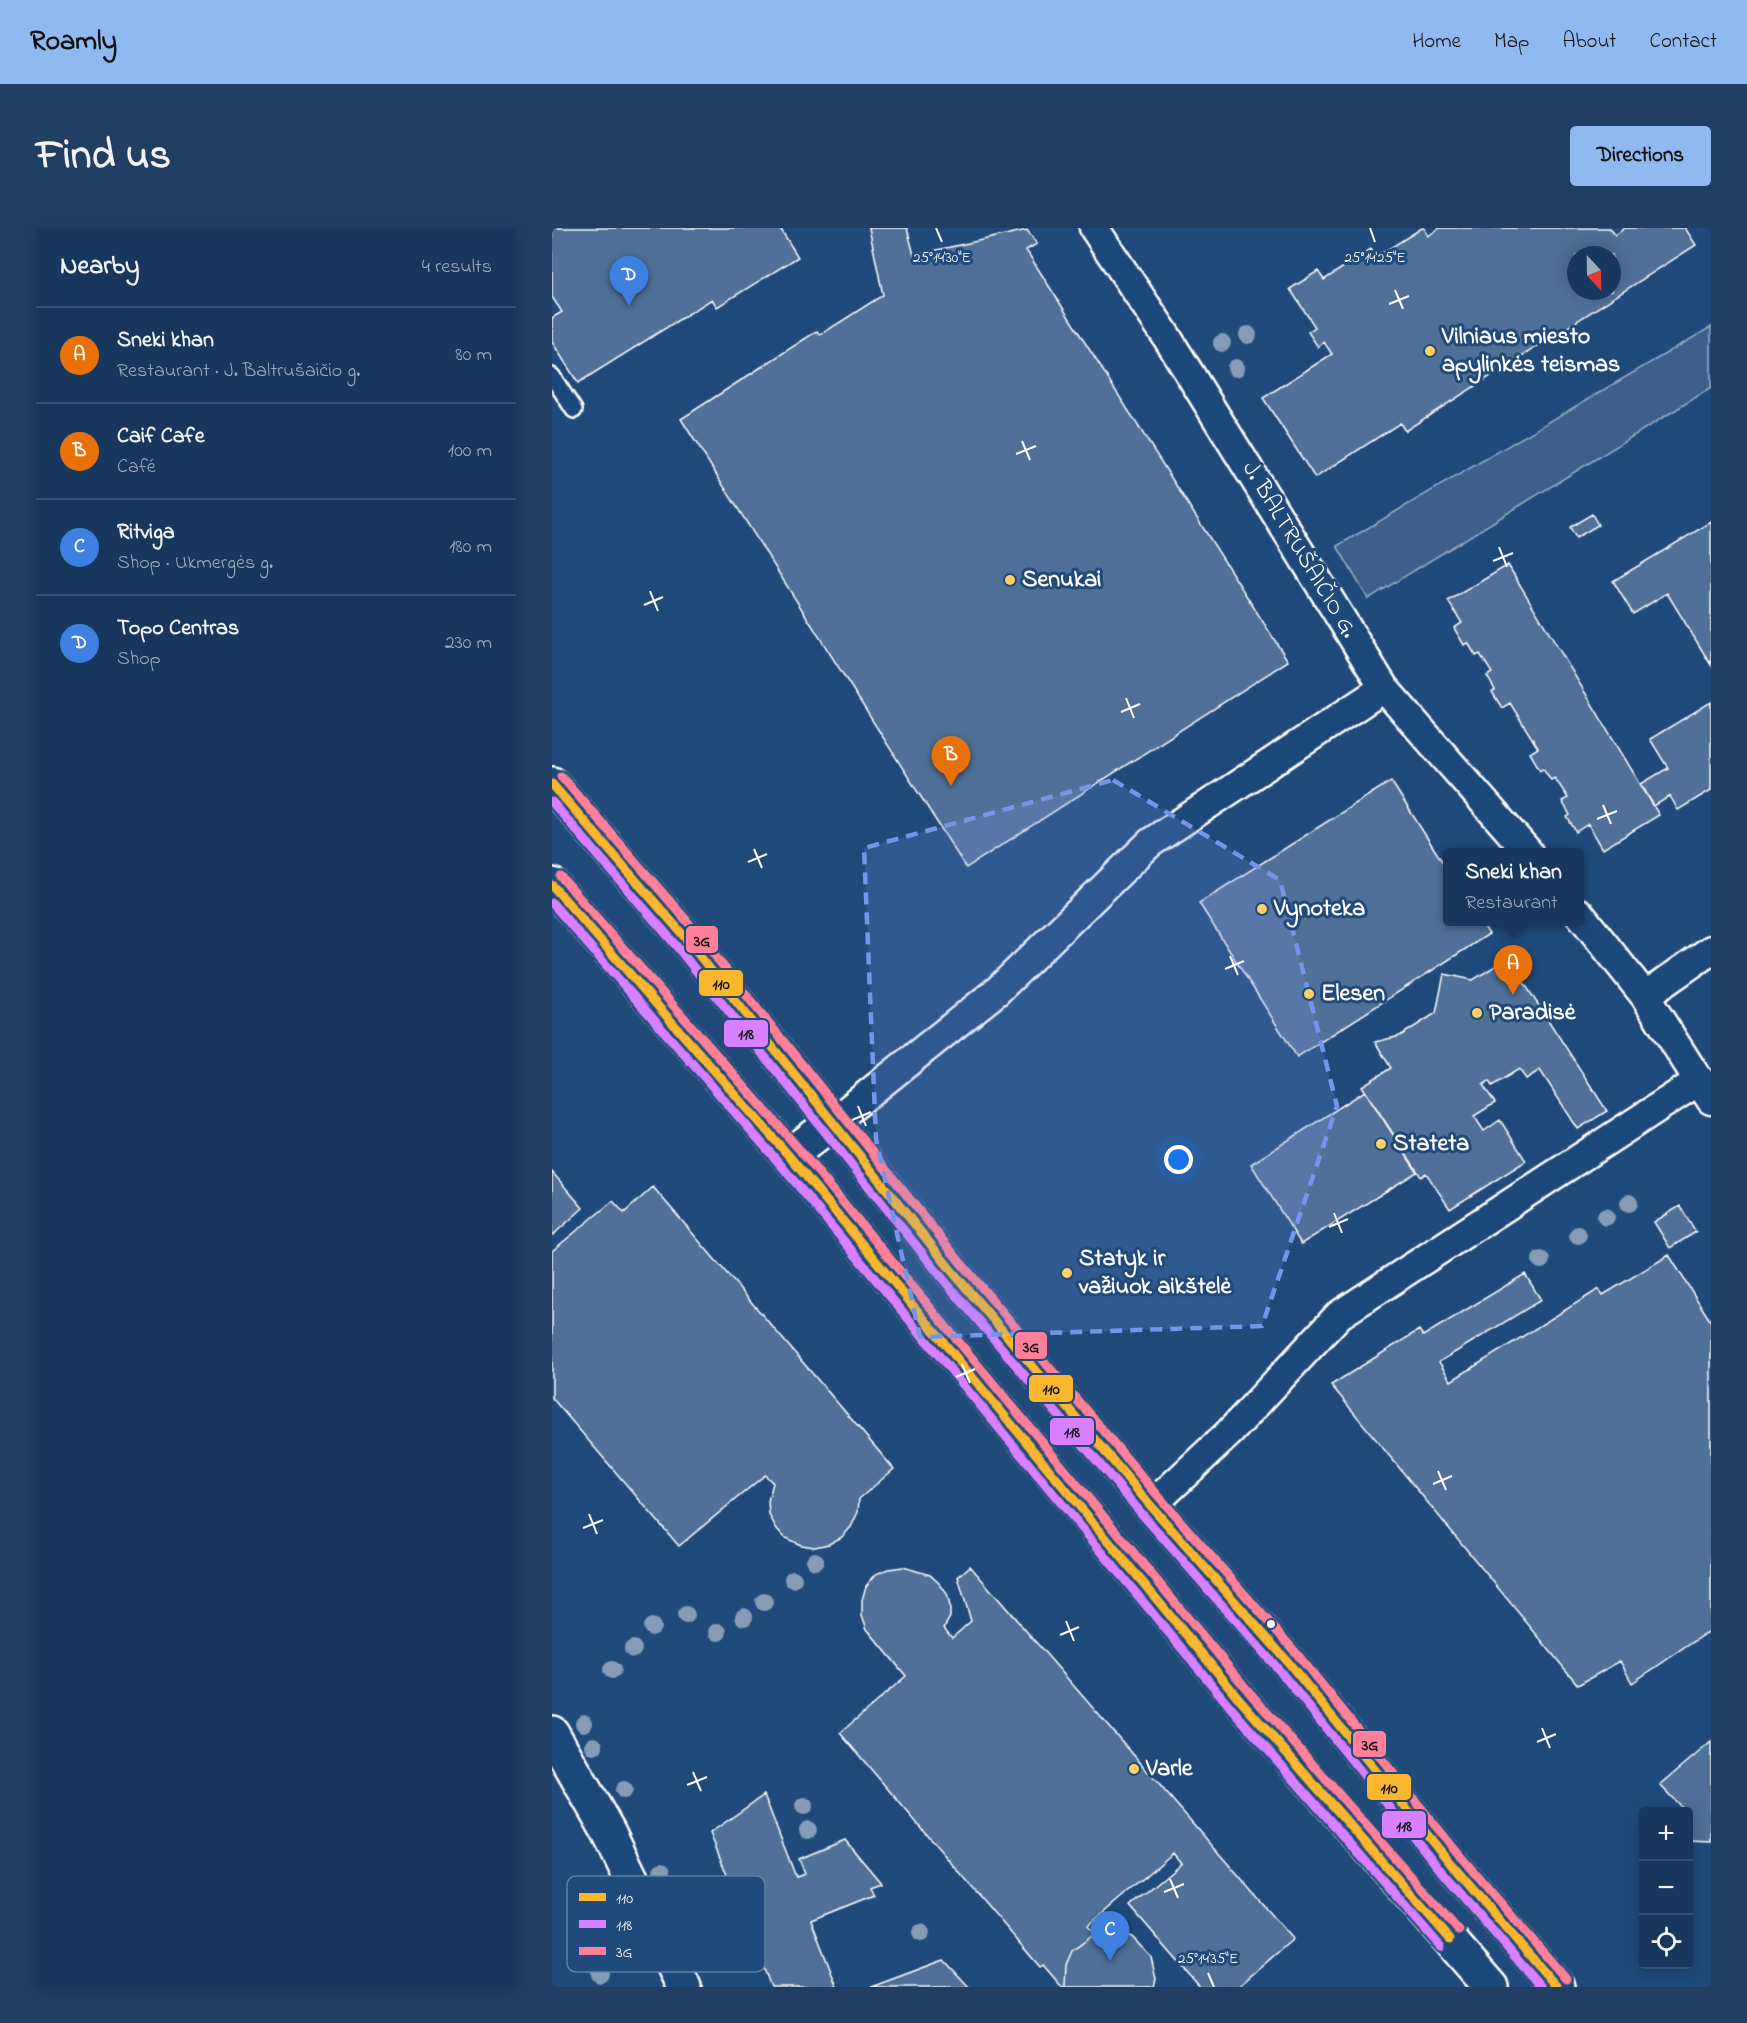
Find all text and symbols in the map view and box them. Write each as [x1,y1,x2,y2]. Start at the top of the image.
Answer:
text: Roamly [30,22,117,63]
text: Home [1412,27,1461,57]
text: Map [1494,27,1529,57]
text: About [1562,27,1616,57]
text: Contact [1649,27,1717,57]
text: Find us [36,126,171,187]
button: Directions [1570,126,1711,186]
north arrow [1567,246,1621,300]
text: 25°14'30"E [913,247,971,269]
text: 25°14'25"E [1344,247,1406,269]
text: Nearby [60,248,139,286]
text: 4 results [422,253,492,282]
pin: D [610,256,649,306]
place label: Vilniaus miesto apylinkės teismas [1441,320,1620,384]
text: Sneki khan [117,325,214,357]
text: A [73,341,86,370]
text: 80 m [455,341,492,370]
marker: Vilniaus miesto apylinkės teismas [1423,344,1437,358]
text: Restaurant · J. Baltrušaičio g. [117,357,360,386]
text: Caif Cafe [117,421,205,453]
text: B [73,437,86,466]
text: 100 m [448,437,492,466]
text: Café [117,453,156,482]
street label: J. BALTRUŠAIČIO G. [1232,455,1366,645]
text: Ritviga [117,517,175,549]
text: C [74,533,85,562]
text: 180 m [449,533,492,562]
text: Shop · Ukmergės g. [117,549,273,578]
place label: Senukai [1022,563,1101,598]
marker: Senukai [1003,573,1017,587]
text: Topo Centras [117,613,239,645]
text: D [72,629,87,658]
text: 230 m [445,629,492,658]
text: Shop [117,645,161,674]
pin: B [932,736,970,786]
popup [1443,848,1584,926]
text: Sneki khan [1465,857,1562,889]
text: Restaurant [1465,889,1558,918]
place label: Vynoteka [1273,892,1365,928]
marker: Vynoteka [1255,902,1269,916]
line badge: 3G [685,925,719,954]
text: 3G [693,930,710,954]
pin: A [1494,946,1532,995]
line badge: 110 [698,969,744,997]
text: 110 [712,973,730,997]
place label: Elesen [1321,977,1385,1012]
marker: Elesen [1302,987,1316,1001]
place label: Paradisė [1489,996,1577,1031]
marker: Paradisė [1470,1006,1484,1020]
line badge: 118 [723,1019,769,1048]
text: 118 [738,1023,754,1047]
place label: Stateta [1393,1127,1469,1162]
marker: Stateta [1374,1137,1388,1151]
your location [1164,1145,1193,1174]
place label: Statyk ir važiuok aikštelė [1078,1242,1232,1305]
marker: Statyk ir važiuok aikštelė [1060,1266,1074,1280]
line badge: 3G [1014,1331,1048,1360]
text: 3G [1022,1336,1039,1360]
line badge: 110 [1028,1374,1074,1403]
text: 110 [1042,1378,1060,1402]
line badge: 118 [1049,1417,1095,1446]
text: 118 [1064,1421,1080,1445]
unlabelled marker [1265,1618,1277,1630]
line badge: 3G [1352,1730,1387,1758]
text: 3G [1361,1734,1378,1758]
place label: Varle [1145,1752,1194,1787]
marker: Varle [1127,1762,1141,1776]
line badge: 110 [1366,1773,1412,1801]
text: 110 [1380,1777,1398,1801]
map controls [1639,1807,1693,1969]
button: + [1639,1807,1693,1861]
line badge: 118 [1381,1810,1427,1839]
text: 118 [1396,1815,1412,1839]
button: − [1639,1861,1693,1915]
legend [567,1876,765,1972]
text: 110 [616,1887,633,1911]
pin: C [1090,1912,1130,1961]
text: 118 [616,1914,632,1938]
button: locate [1639,1915,1693,1969]
text: 3G [616,1941,633,1965]
text: 25°14'35"E [1178,1948,1238,1970]

